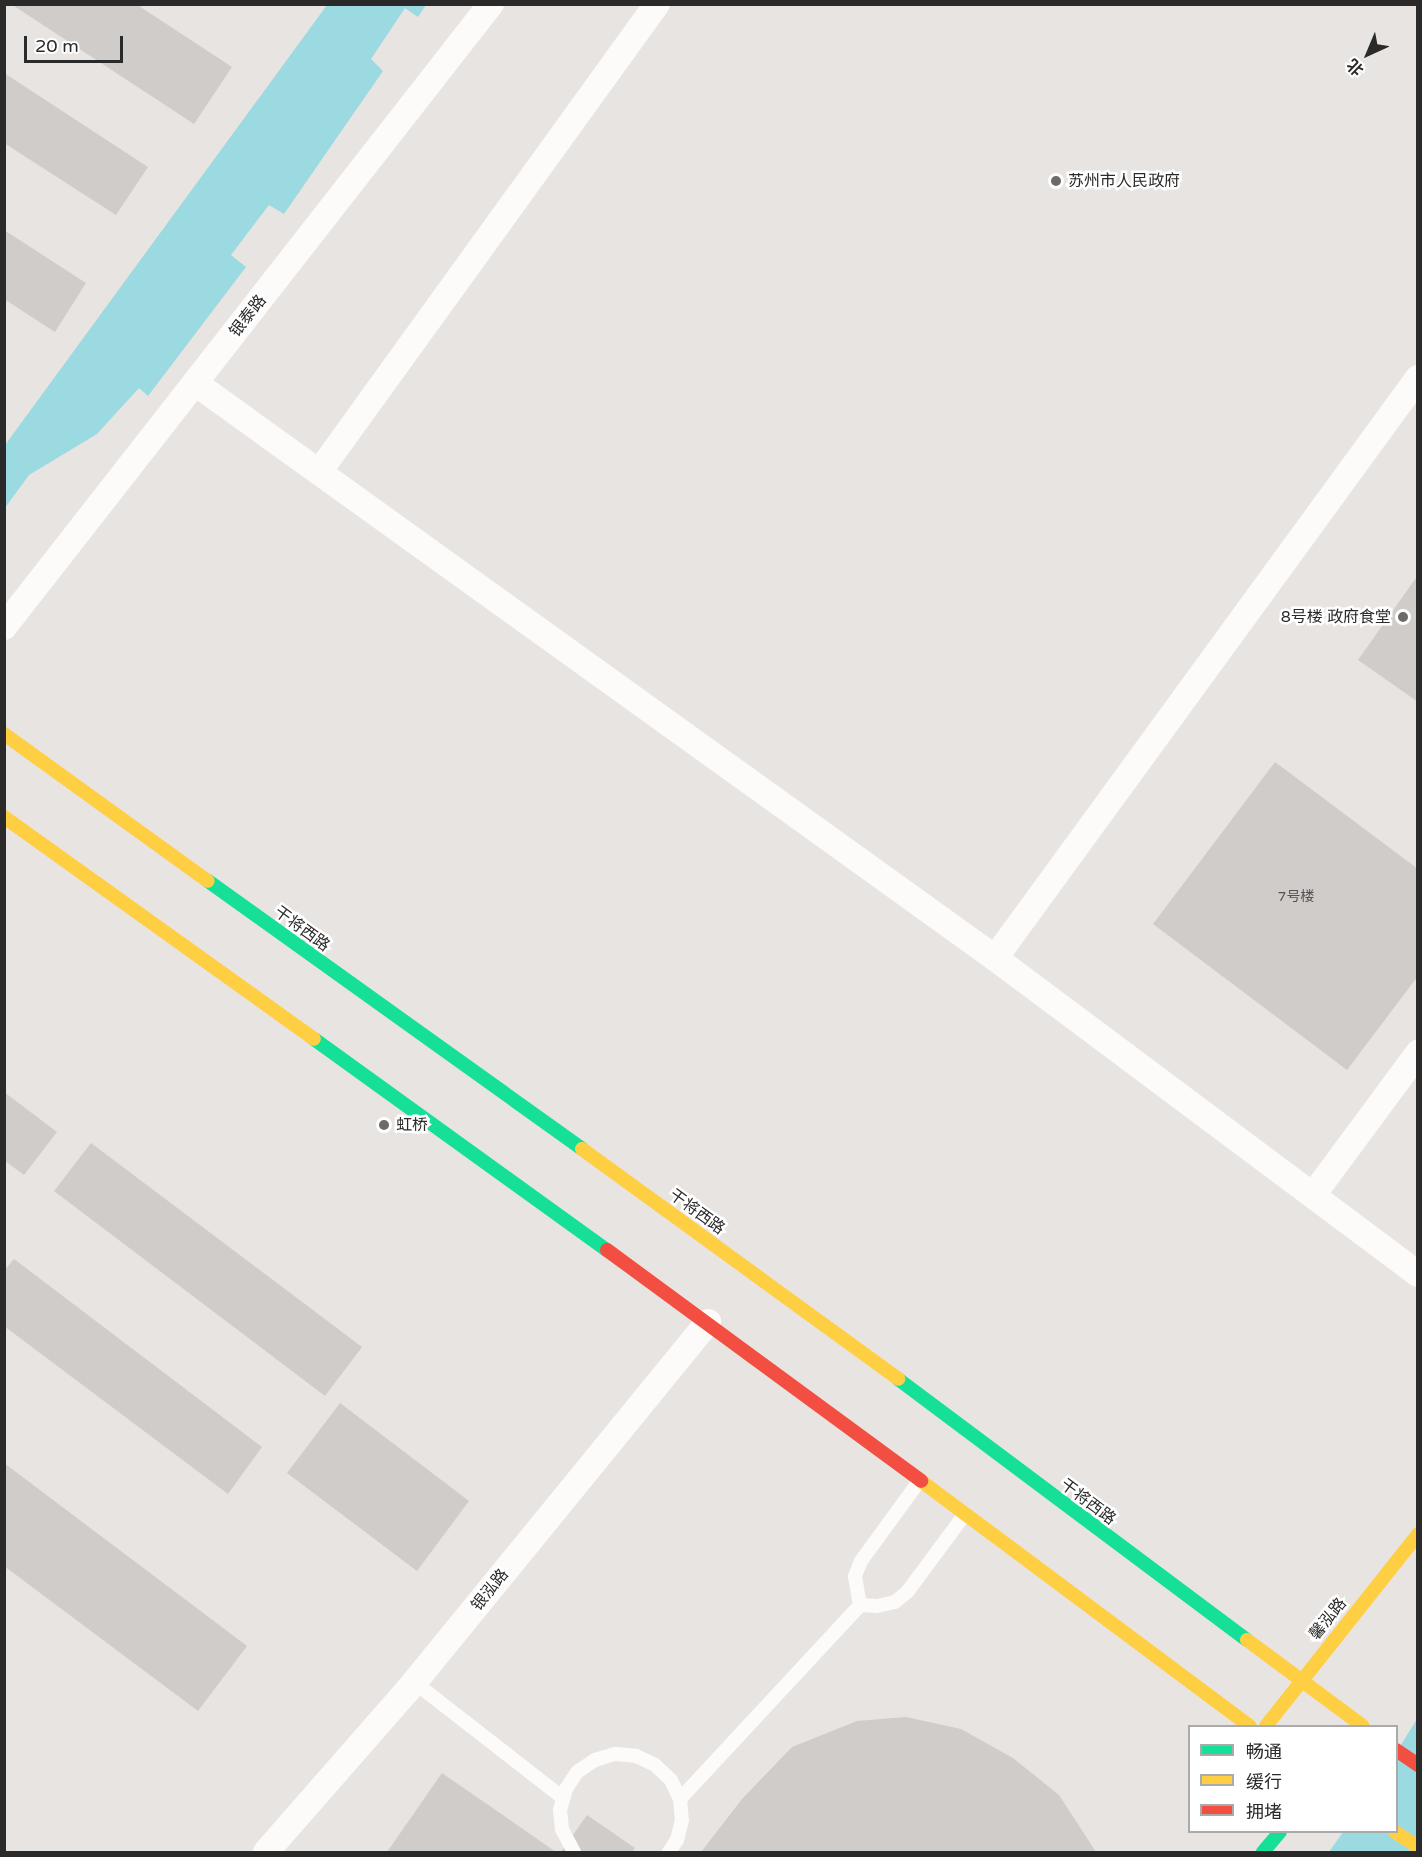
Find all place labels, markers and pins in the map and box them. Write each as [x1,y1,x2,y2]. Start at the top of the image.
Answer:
place label: 苏州市人民政府 [1068,171,1180,191]
marker: 苏州市人民政府 [1049,174,1063,188]
place label: 8号楼 政府食堂 [1281,607,1391,627]
marker: 8号楼 政府食堂 [1396,610,1410,624]
place label: 虹桥 [396,1115,428,1135]
marker: 虹桥 [377,1118,391,1132]

